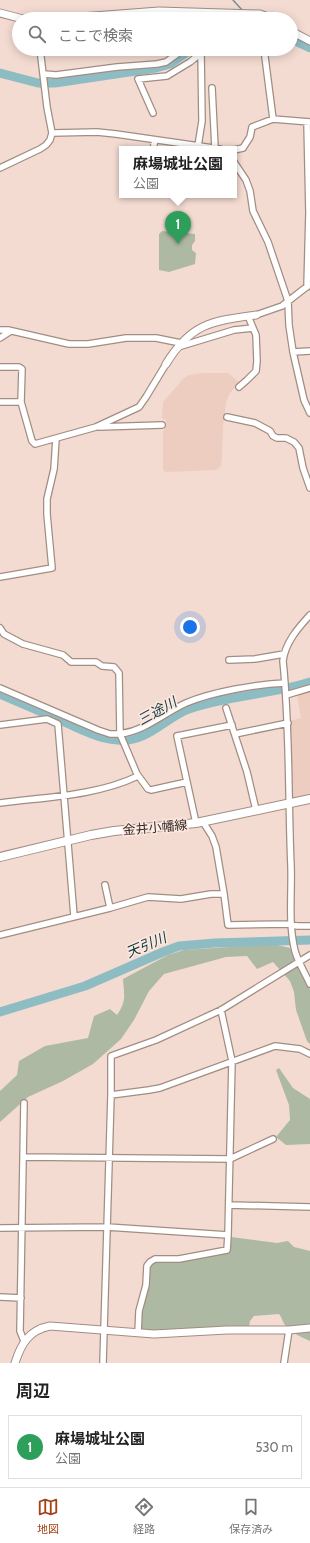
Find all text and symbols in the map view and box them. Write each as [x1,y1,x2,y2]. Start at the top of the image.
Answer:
search box [12,12,298,56]
icon: search [26,23,48,45]
text: ここで検索 [58,27,133,45]
popup [119,146,237,198]
text: 麻場城址公園 [133,155,223,173]
text: 公園 [133,175,159,191]
pin: 1 [165,211,191,244]
your location [180,617,200,637]
water label: 三途川 [134,692,181,729]
street label: 金井小幡線 [122,816,188,838]
water label: 天引川 [123,928,171,961]
text: 周辺 [16,1381,50,1401]
text: 麻場城址公園 [55,1430,145,1448]
text: 1 [28,1439,32,1455]
text: 530 m [256,1439,293,1455]
text: 公園 [55,1450,81,1466]
tab: 地図 [37,1496,59,1536]
tab: 経路 [133,1496,155,1536]
tab: 保存済み [229,1496,273,1536]

